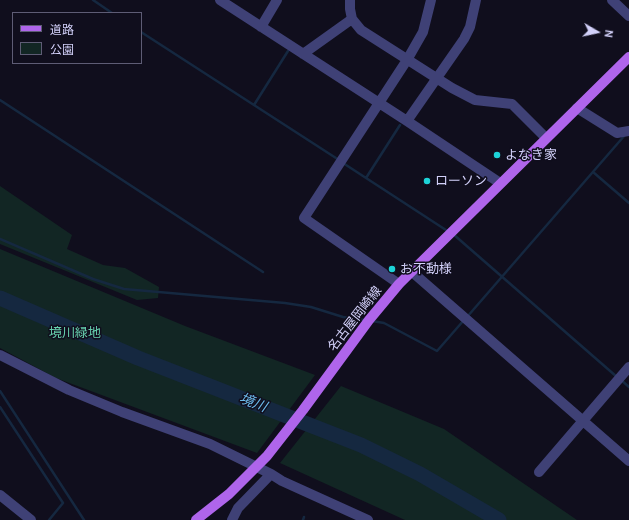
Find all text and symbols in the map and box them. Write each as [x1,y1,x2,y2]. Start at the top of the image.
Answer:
legend [12,12,142,64]
north arrow [577,12,617,52]
text: 道路 [50,22,74,37]
text: N [601,29,616,39]
text: 公園 [50,42,74,57]
place label: よなき家 [505,147,557,163]
marker: よなき家 [492,150,502,160]
place label: ローソン [435,173,487,189]
marker: ローソン [422,176,432,186]
place label: お不動様 [400,261,452,277]
marker: お不動様 [387,264,397,274]
street label: 名古屋岡崎線 [325,283,385,355]
park label: 境川緑地 [49,325,101,341]
water label: 境川 [237,390,269,416]

